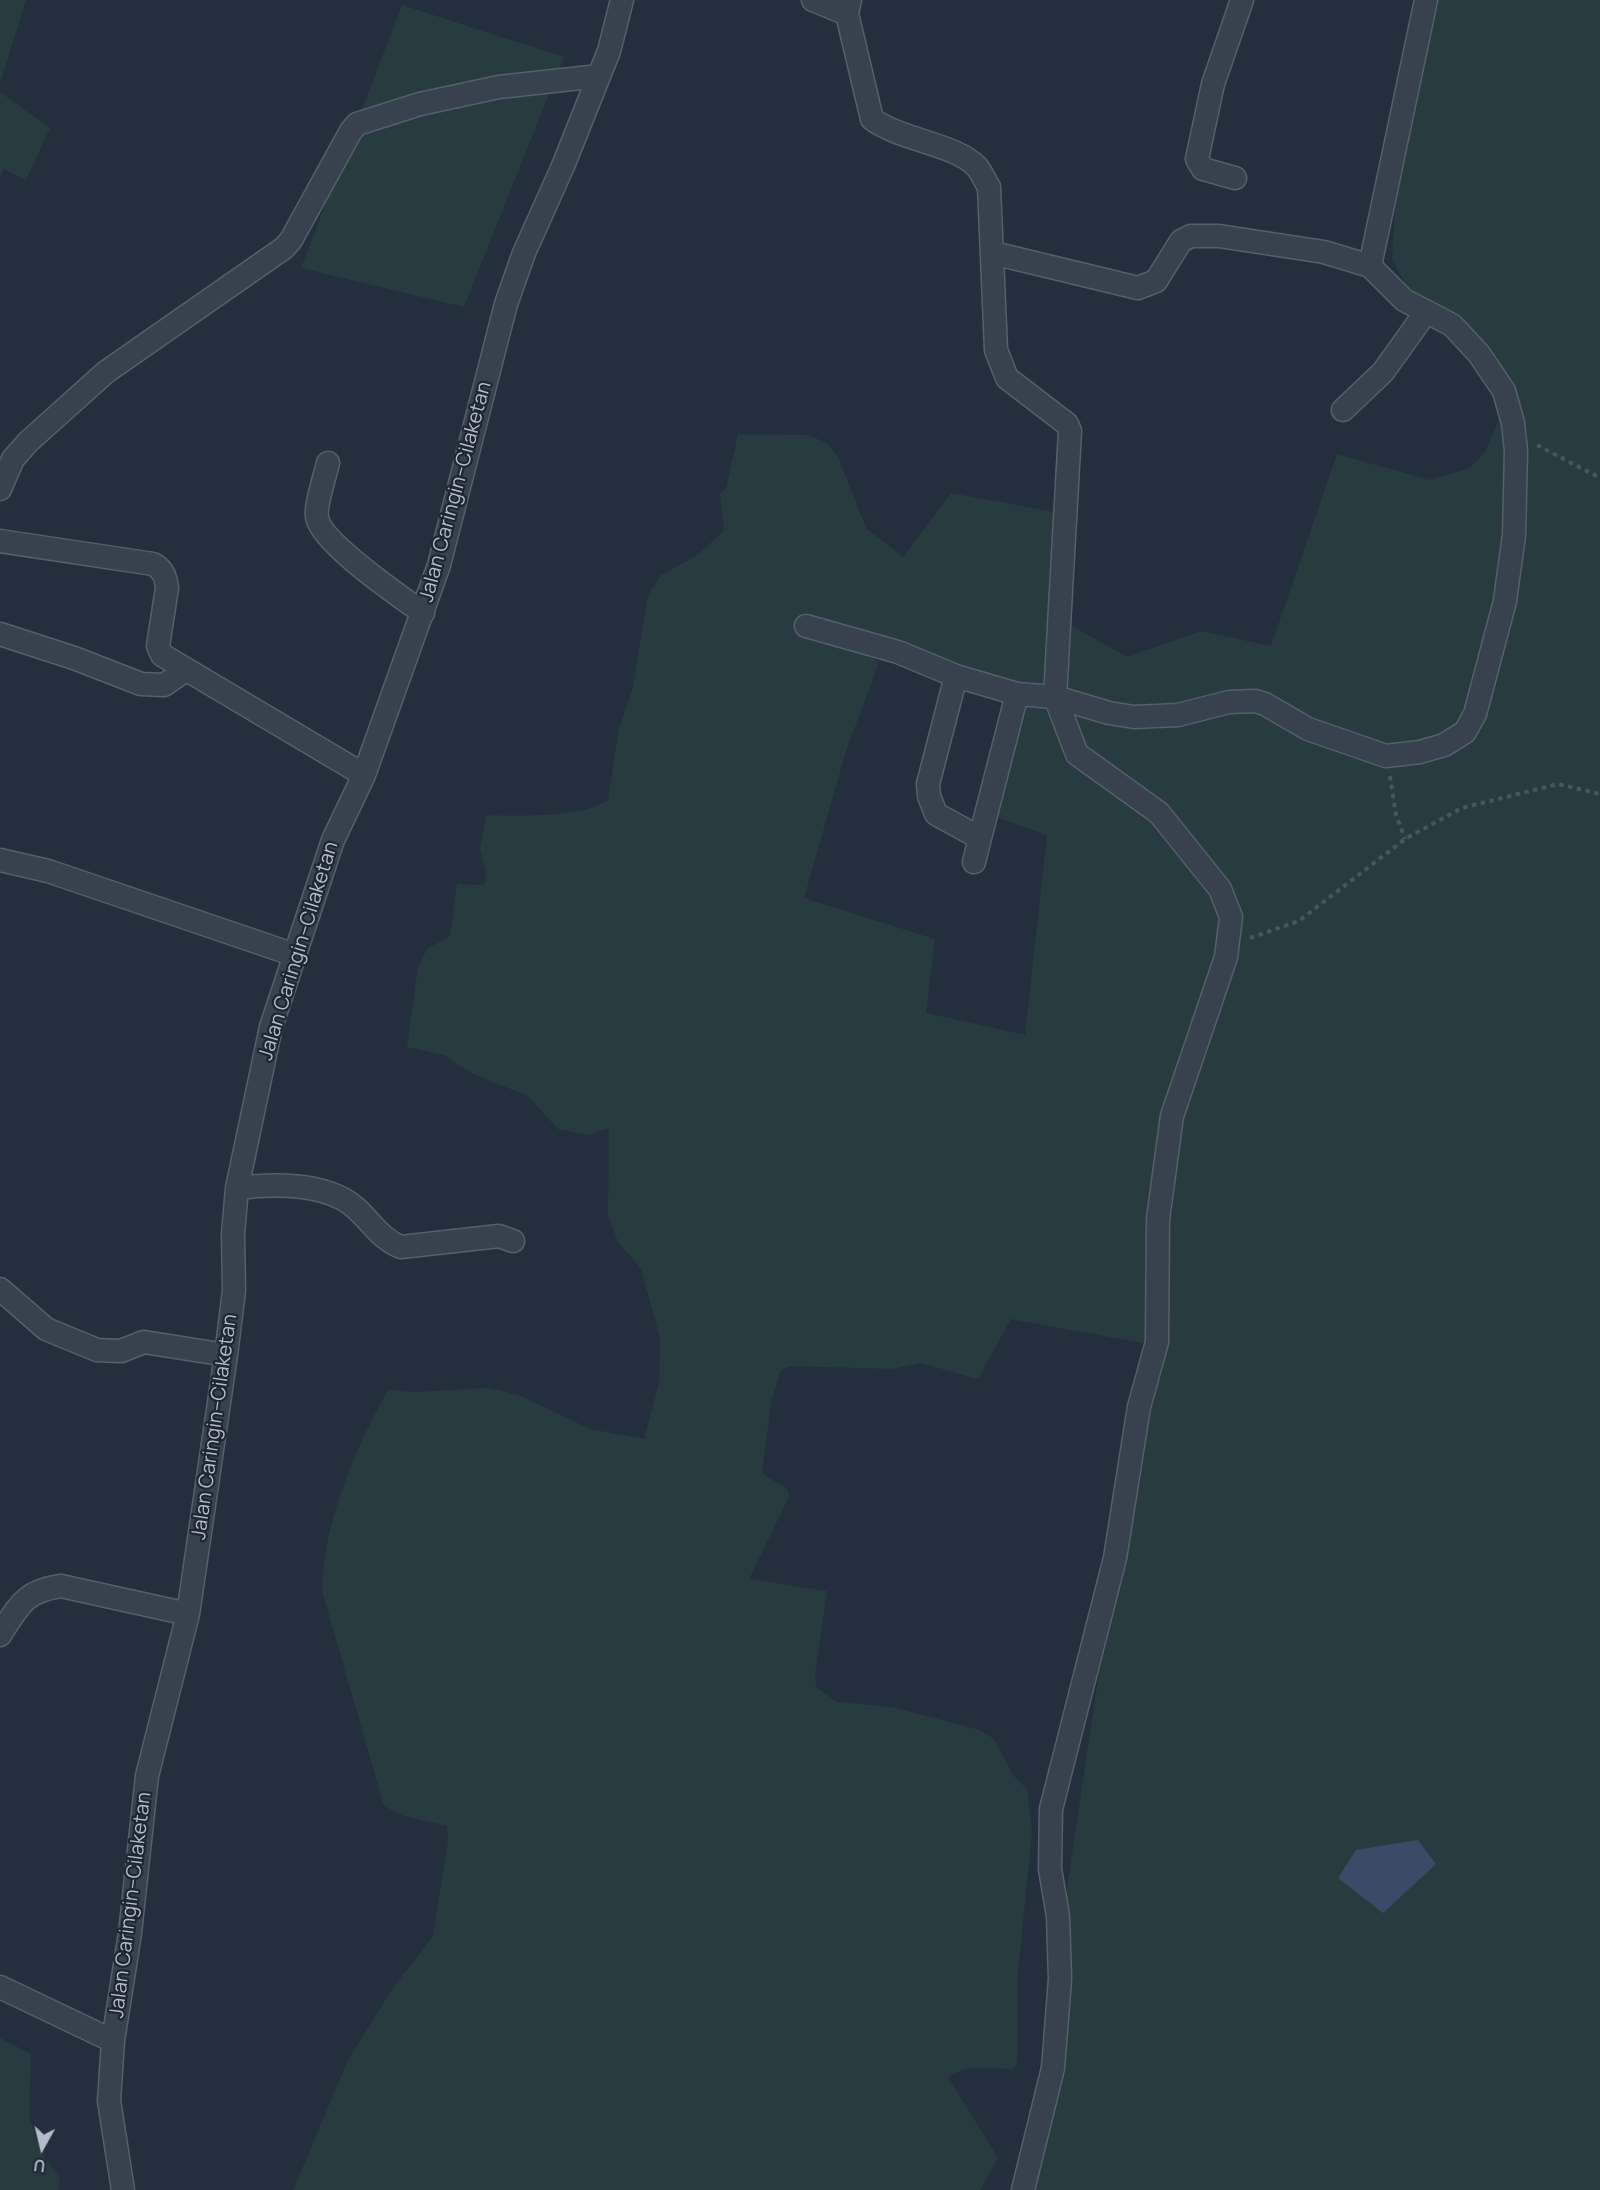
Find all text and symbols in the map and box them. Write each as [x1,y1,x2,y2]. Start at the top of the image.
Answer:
street label: Jalan Caringin–Cilaketan [415,379,497,605]
street label: Jalan Caringin–Cilaketan [254,839,344,1063]
street label: Jalan Caringin–Cilaketan [187,1313,243,1541]
street label: Jalan Caringin–Cilaketan [105,1791,157,2019]
north arrow [12,2118,72,2178]
text: U [32,2154,47,2178]

